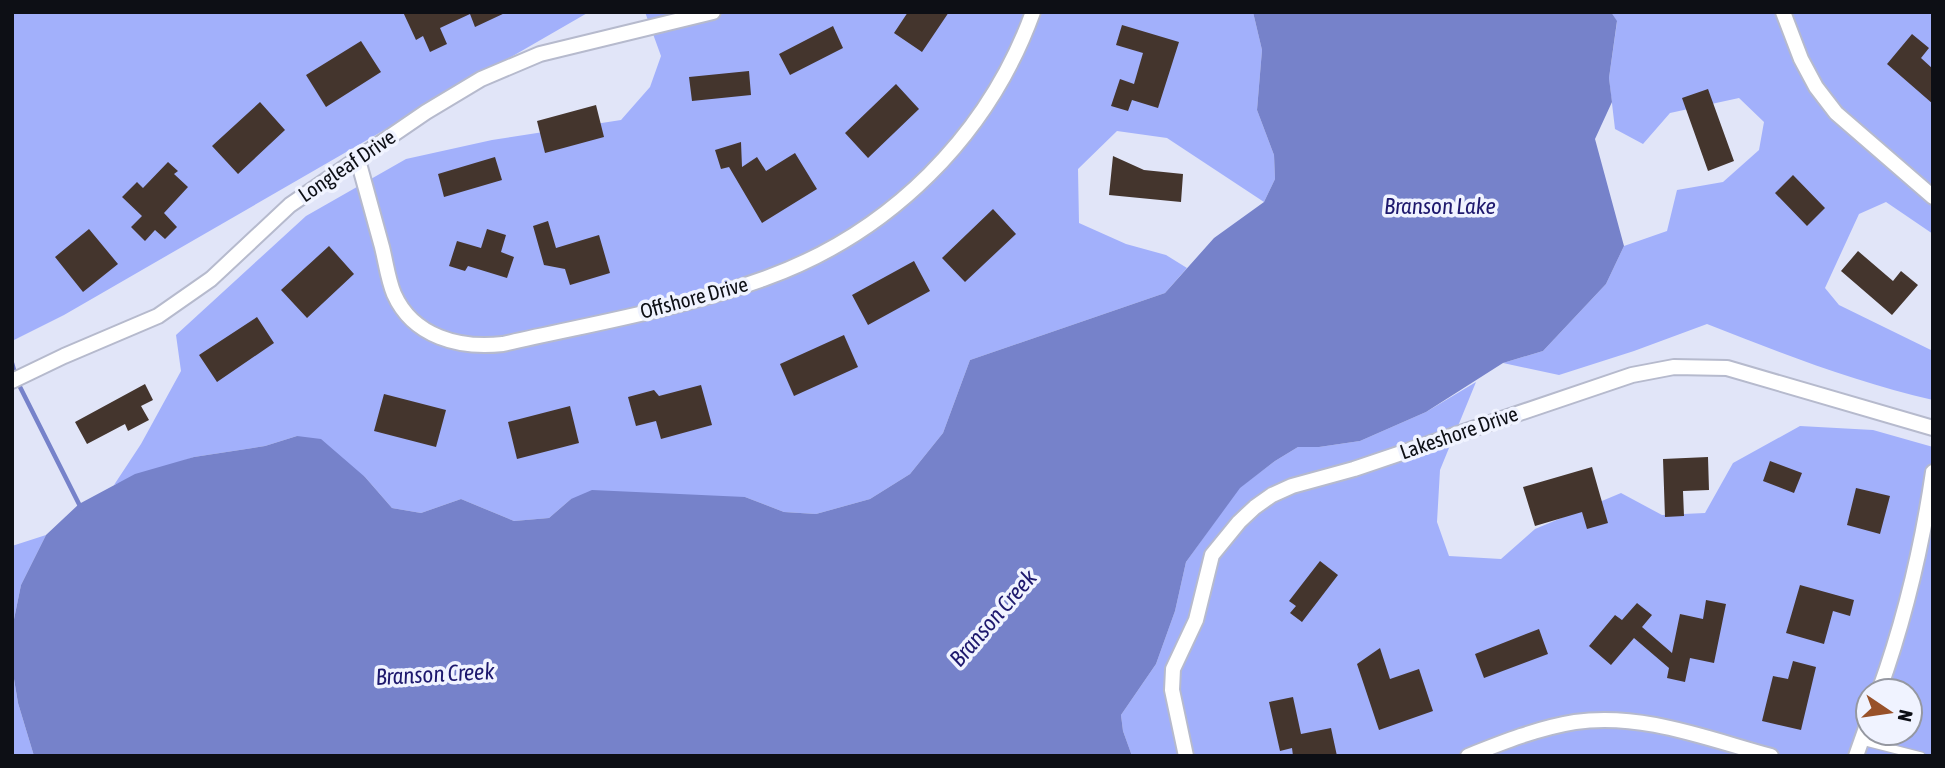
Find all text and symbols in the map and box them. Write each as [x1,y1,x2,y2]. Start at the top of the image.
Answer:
street label: Longleaf Drive [294,124,399,206]
water label: Branson Lake [1384,193,1496,219]
street label: Offshore Drive [637,271,750,323]
street label: Lakeshore Drive [1397,401,1521,463]
water label: Branson Creek [944,564,1042,671]
water label: Branson Creek [375,658,496,690]
north arrow [1854,677,1924,747]
text: N [1894,708,1918,724]

